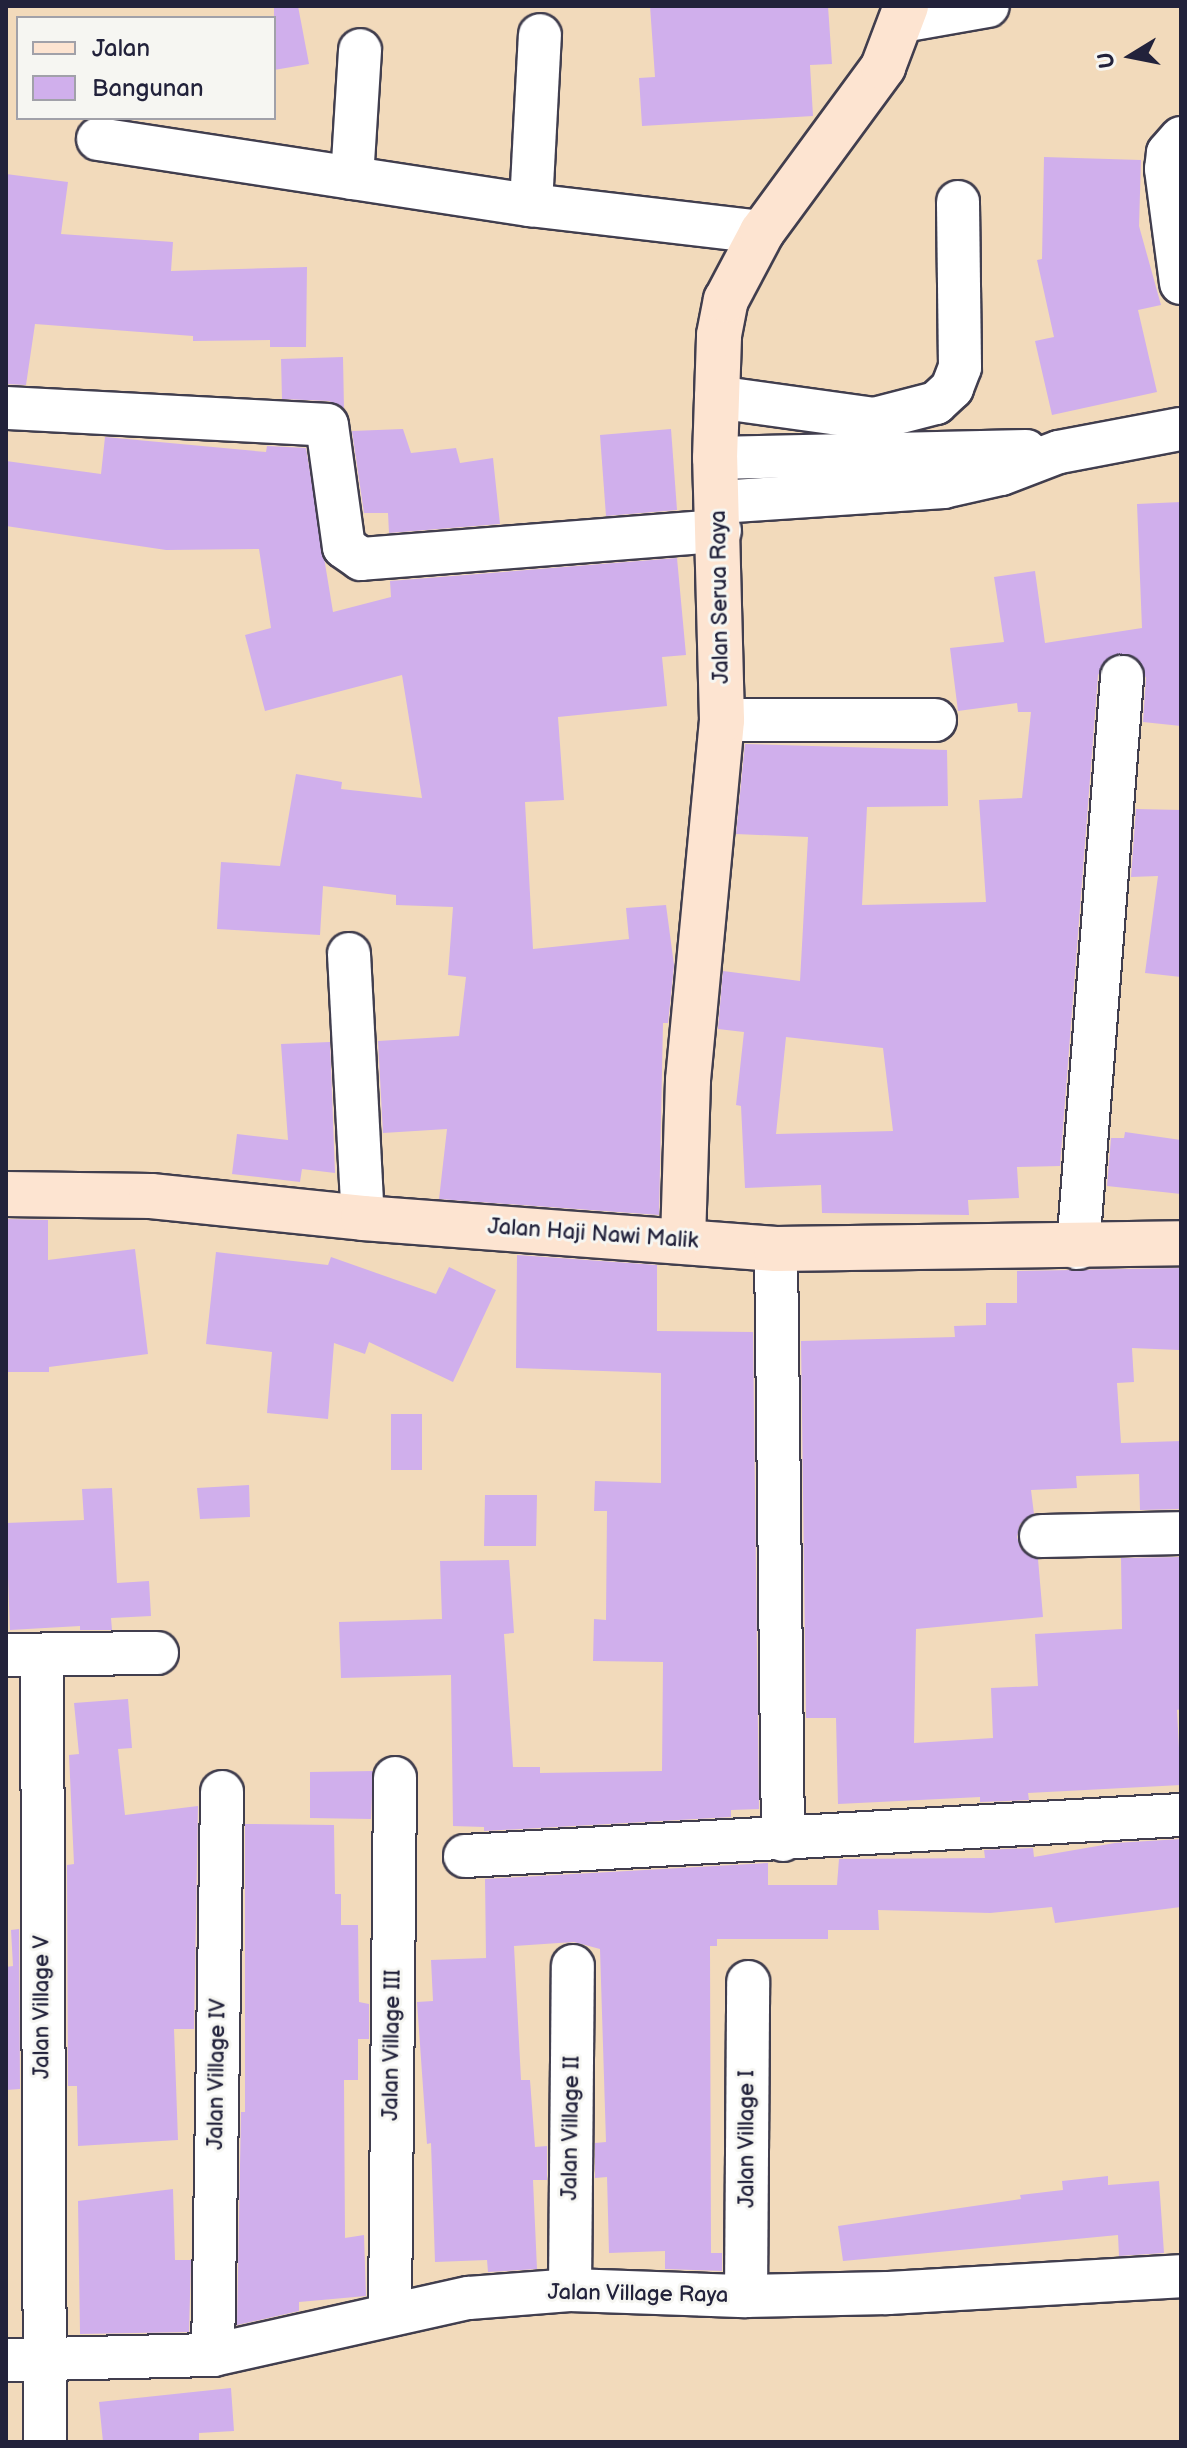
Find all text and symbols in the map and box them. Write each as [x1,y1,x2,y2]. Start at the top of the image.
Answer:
legend [16,16,276,120]
north arrow [1091,16,1171,96]
text: Jalan [92,34,150,63]
text: U [1092,50,1122,70]
text: Bangunan [92,74,203,103]
street label: Jalan Serua Raya [705,510,735,684]
street label: Jalan Haji Nawi Malik [487,1213,699,1255]
street label: Jalan Village V [29,1934,55,2080]
street label: Jalan Village III [377,1969,407,2121]
street label: Jalan Village IV [202,1998,232,2150]
street label: Jalan Village II [557,2055,585,2201]
street label: Jalan Village I [734,2070,760,2208]
street label: Jalan Village Raya [547,2279,729,2309]

